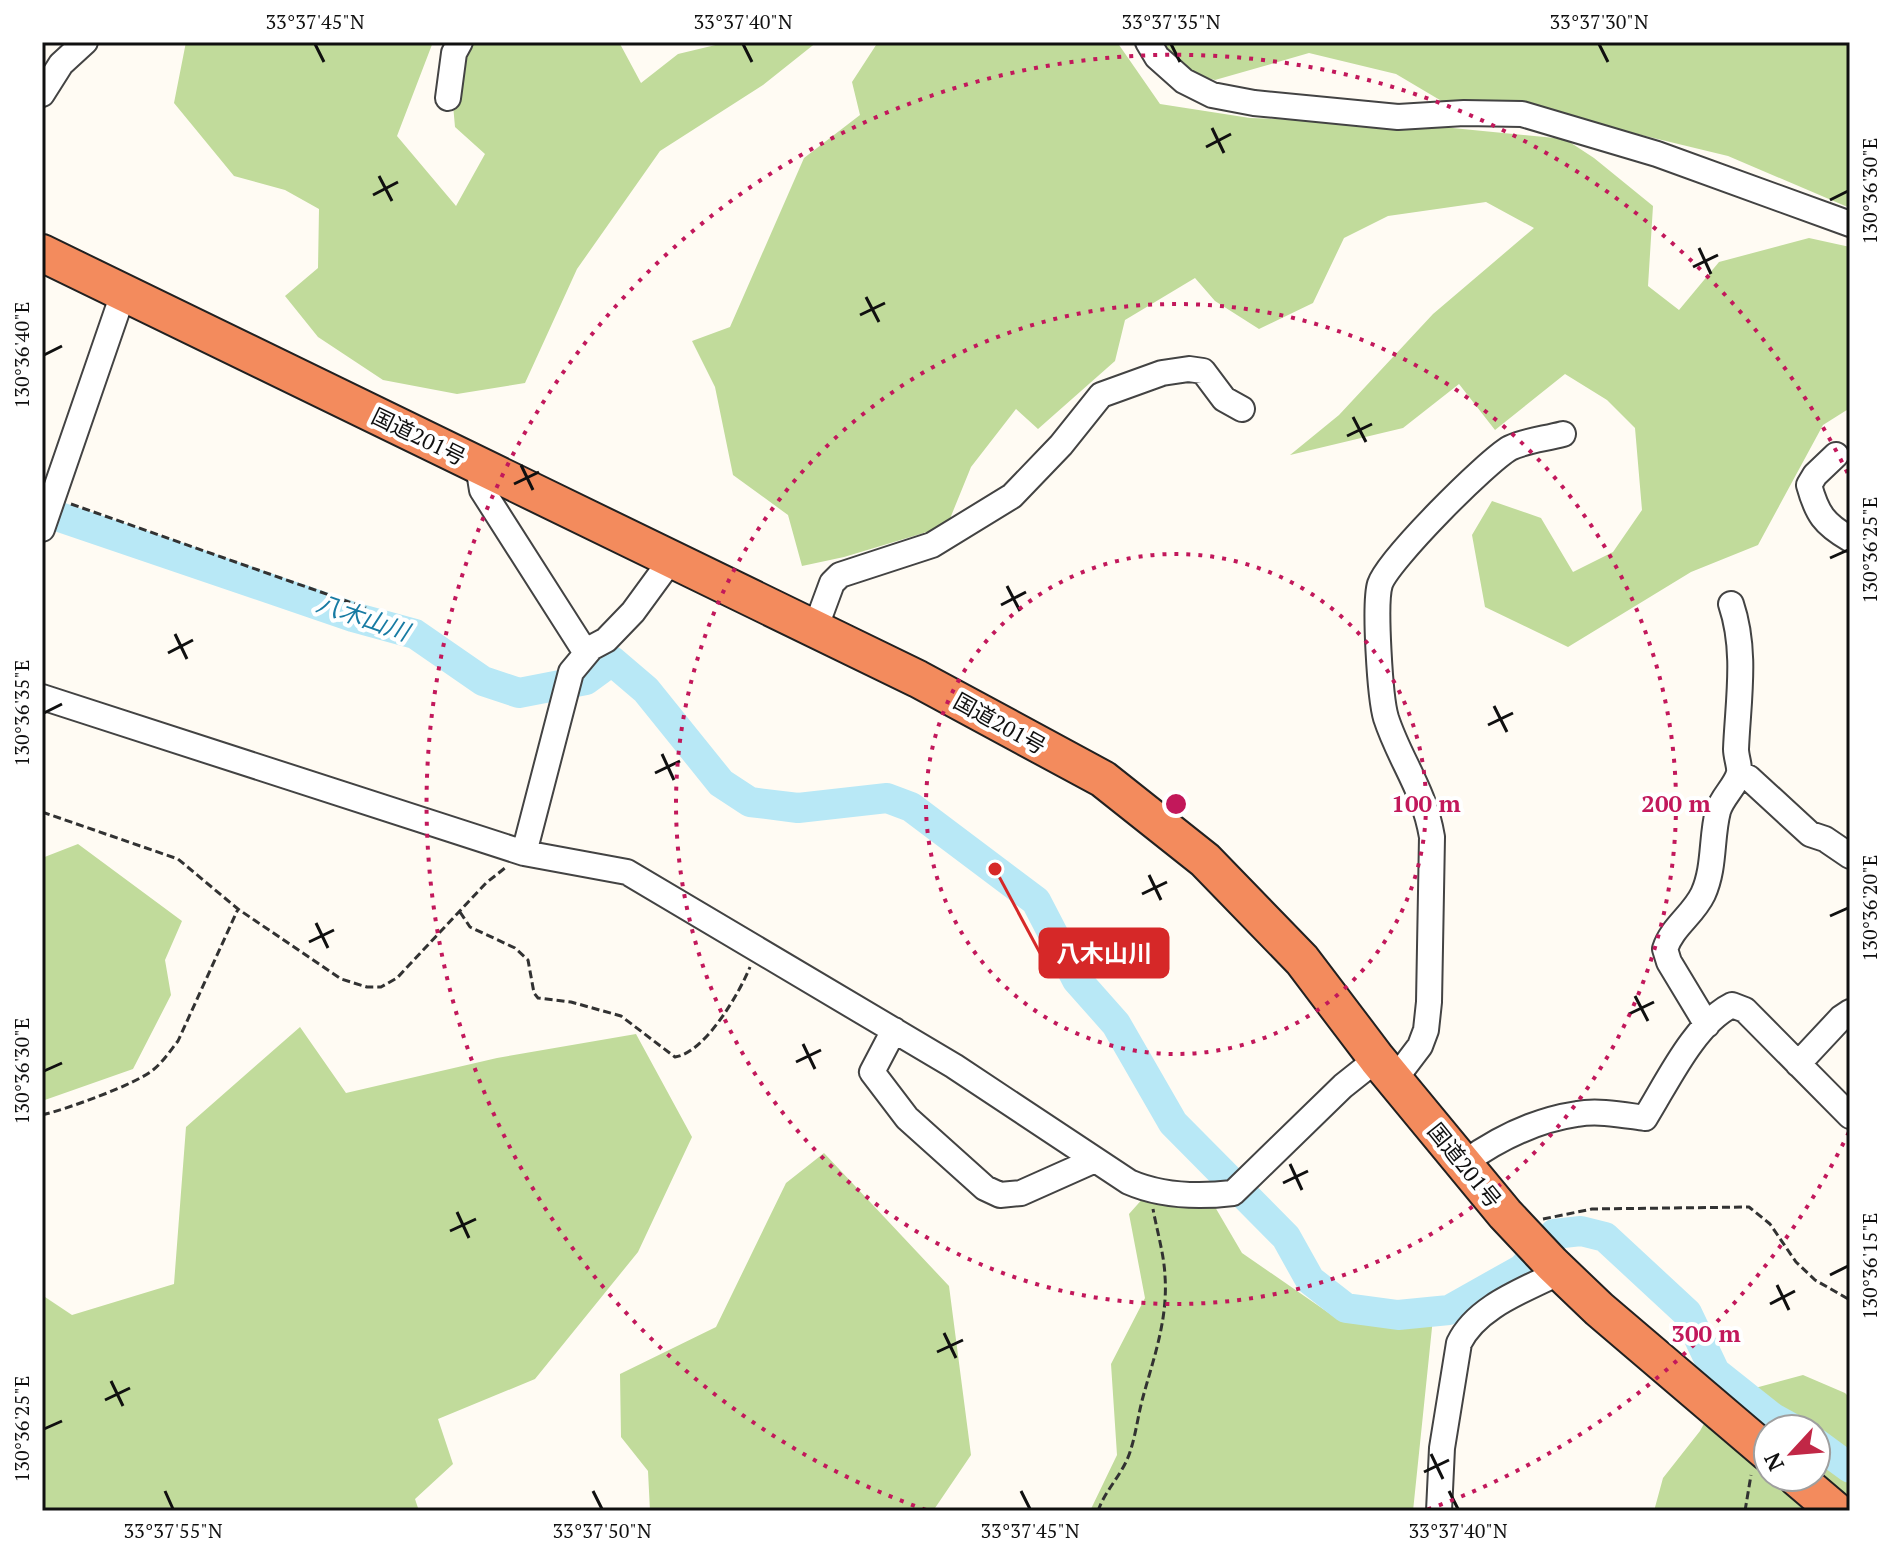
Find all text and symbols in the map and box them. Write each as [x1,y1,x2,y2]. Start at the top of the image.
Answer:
text: 33°37'45"N [265,8,365,35]
text: 33°37'40"N [693,8,793,35]
text: 33°37'35"N [1121,8,1221,35]
text: 33°37'30"N [1549,8,1649,35]
text: 130°36'30"E [1856,138,1883,244]
text: 130°36'40"E [8,302,35,408]
street label: 国道201号 [367,401,471,471]
text: 130°36'25"E [1856,497,1883,603]
water label: 八木山川 [312,586,416,649]
text: 130°36'35"E [8,660,35,766]
street label: 国道201号 [949,686,1051,760]
text: 100 m [1391,787,1461,819]
text: 200 m [1641,787,1711,819]
centre of rings [1162,790,1190,818]
text: 130°36'20"E [1856,855,1883,961]
callout: 八木山川 [1040,929,1168,977]
text: 八木山川 [1056,937,1152,969]
text: 130°36'30"E [8,1018,35,1124]
street label: 国道201号 [1422,1117,1508,1213]
text: 130°36'15"E [1856,1213,1883,1319]
text: 300 m [1671,1317,1741,1349]
text: 130°36'25"E [8,1376,35,1482]
north arrow [1752,1413,1832,1493]
text: N [1757,1448,1790,1476]
text: 33°37'55"N [123,1517,223,1544]
text: 33°37'50"N [552,1517,652,1544]
text: 33°37'45"N [980,1517,1080,1544]
text: 33°37'40"N [1408,1517,1508,1544]

